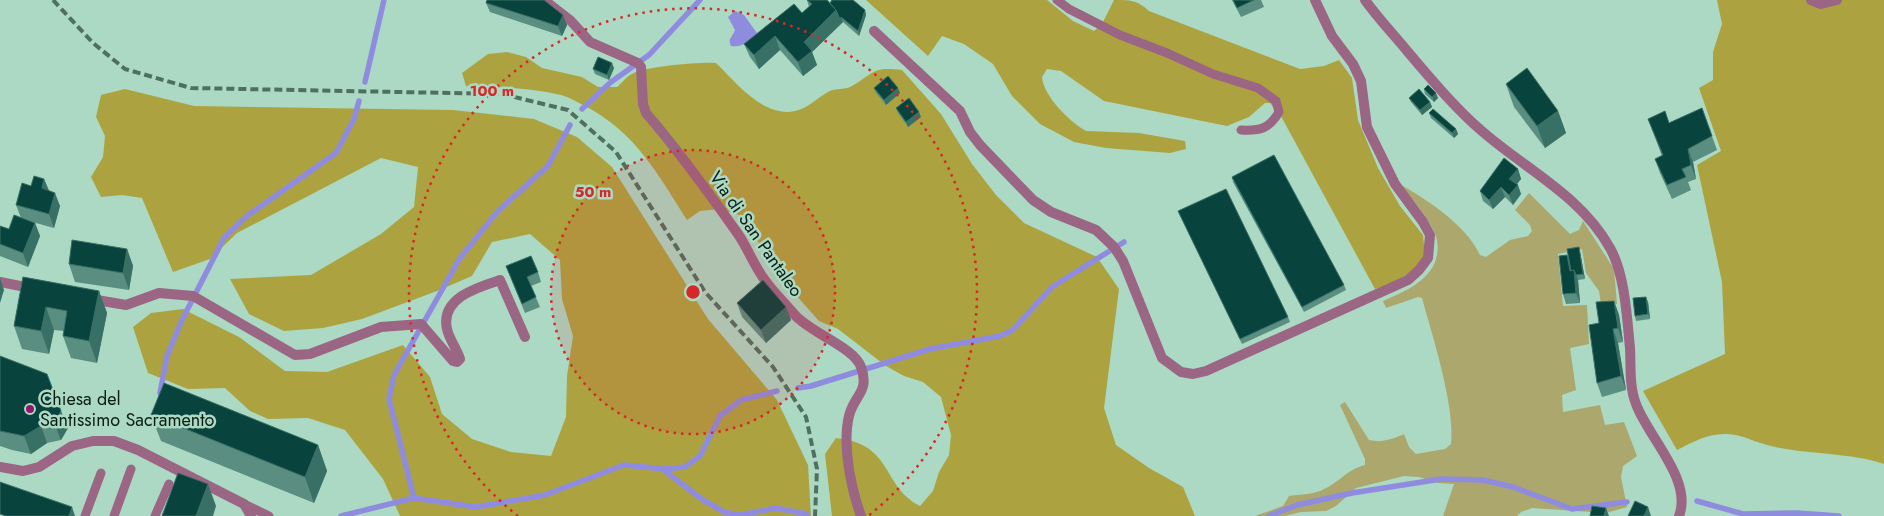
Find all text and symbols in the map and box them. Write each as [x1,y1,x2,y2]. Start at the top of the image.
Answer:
text: 100 m [470,80,514,102]
street label: Via di San Pantaleo [703,166,809,302]
text: 50 m [575,181,611,203]
centre of rings [684,283,702,301]
place label: Chiesa del Santissimo Sacramento [40,386,214,433]
marker: Chiesa del Santissimo Sacramento [24,403,36,415]

